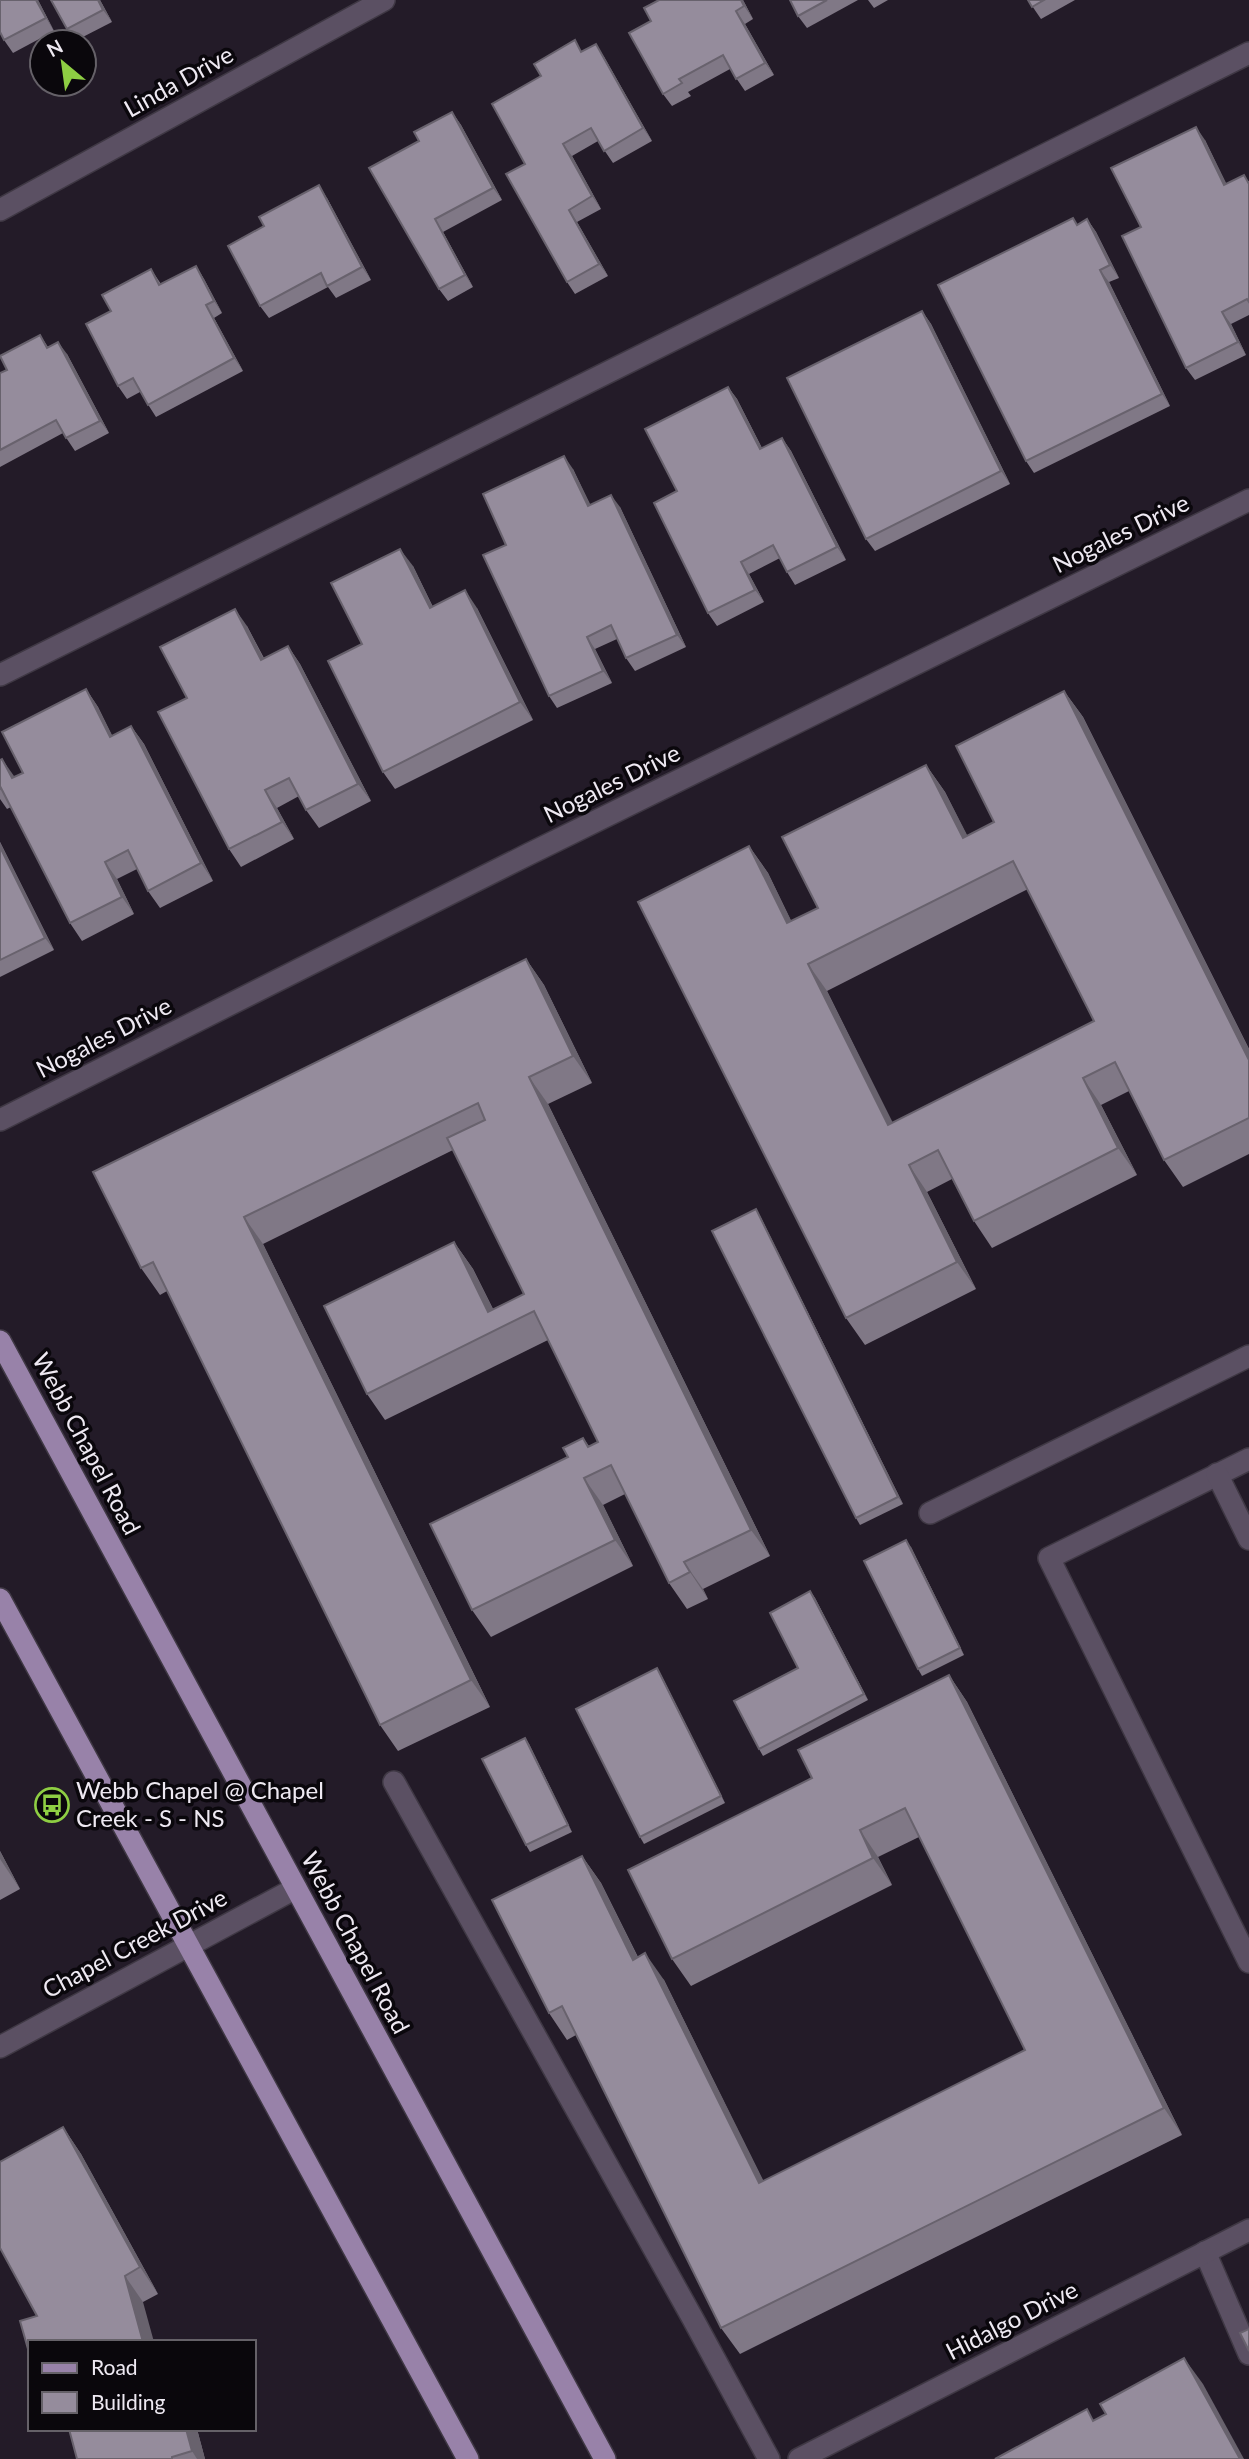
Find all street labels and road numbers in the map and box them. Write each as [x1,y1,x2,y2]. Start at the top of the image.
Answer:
street label: Linda Drive [119,39,238,123]
street label: Nogales Drive [1047,487,1193,578]
street label: Nogales Drive [538,737,684,828]
street label: Nogales Drive [31,990,176,1083]
street label: Webb Chapel Road [27,1347,147,1539]
street label: Webb Chapel Road [296,1846,416,2038]
street label: Chapel Creek Drive [37,1882,231,2003]
street label: Hidalgo Drive [940,2274,1082,2365]

